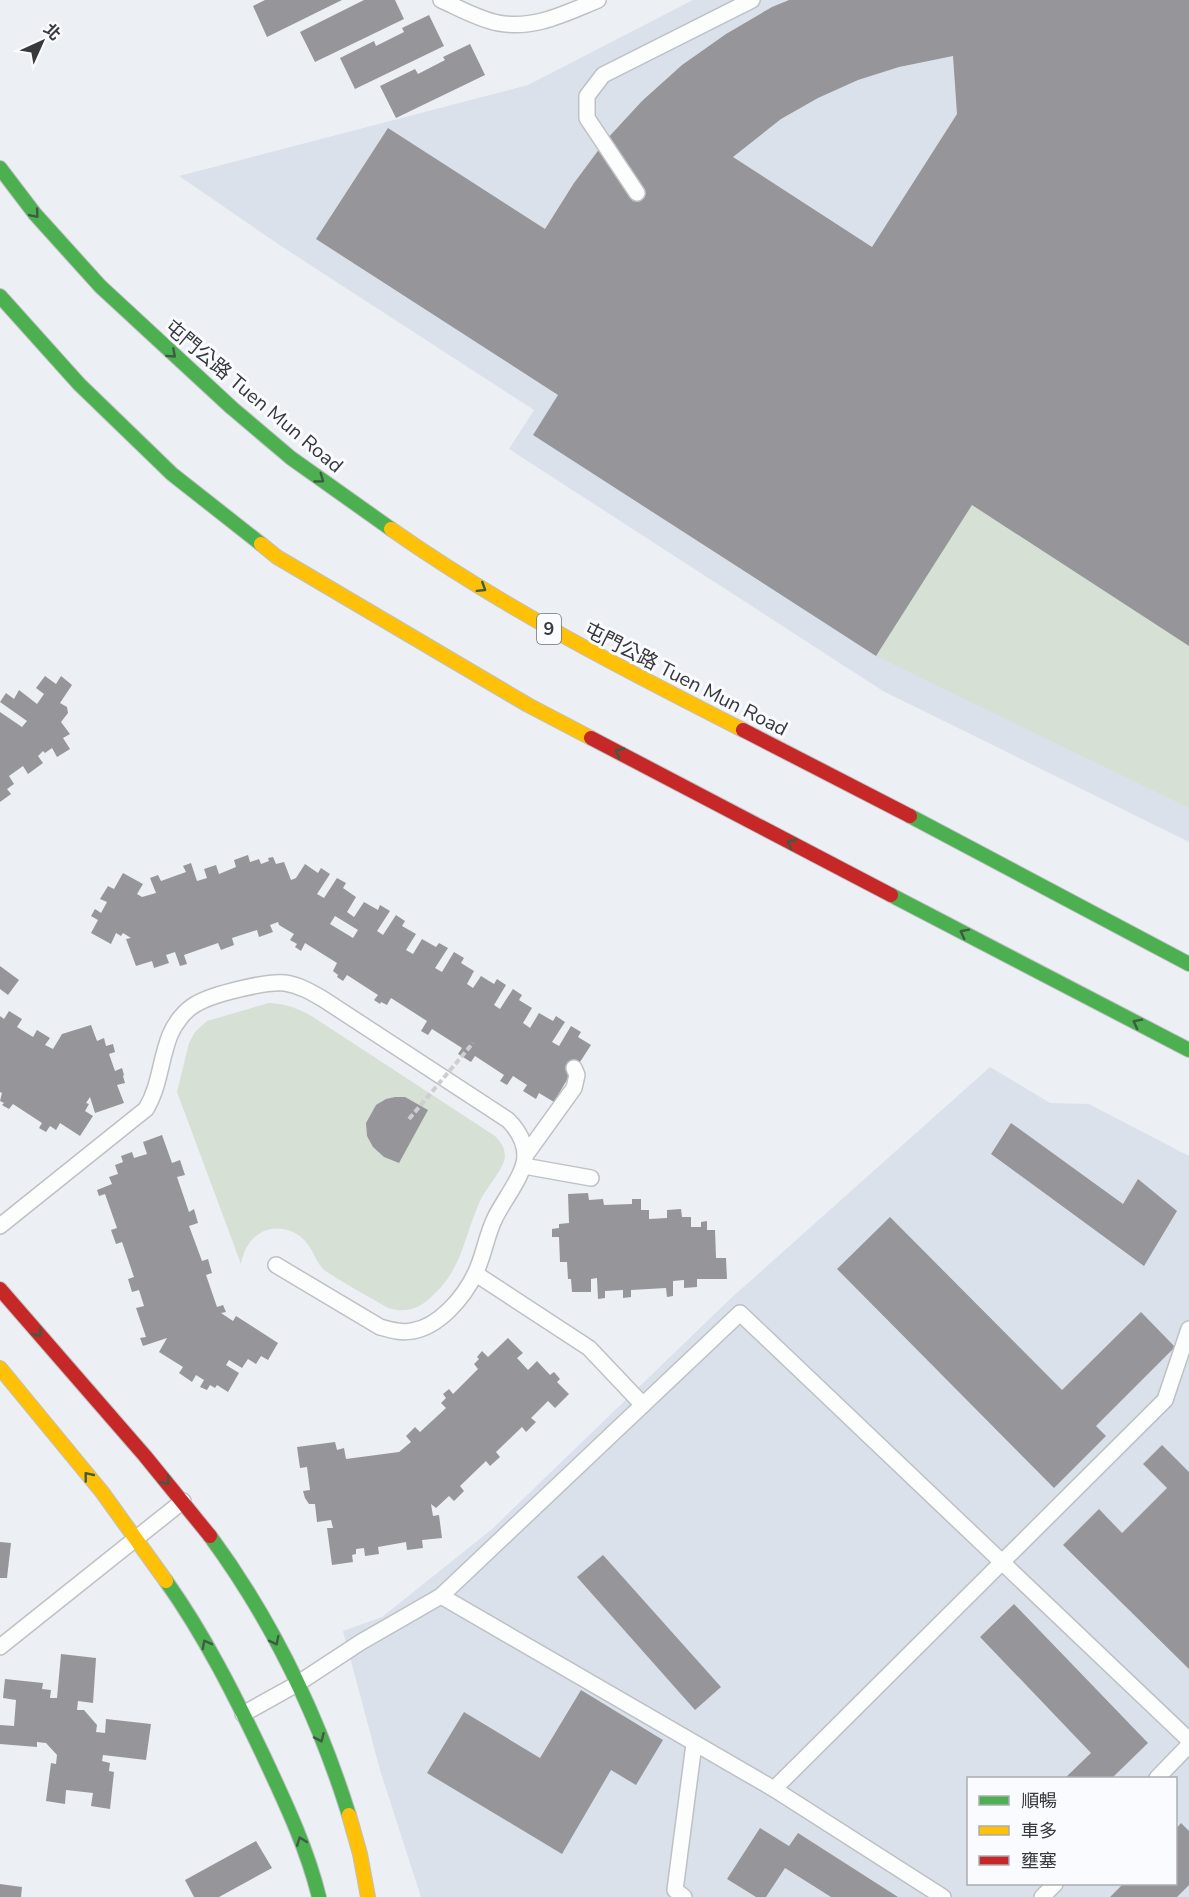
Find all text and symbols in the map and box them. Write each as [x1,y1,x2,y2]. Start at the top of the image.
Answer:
north arrow [12,12,72,72]
text: 北 [38,19,65,46]
one-way arrow [28,207,39,218]
street label: 屯門公路 Tuen Mun Road [159,314,349,479]
one-way arrow [164,346,175,357]
one-way arrow [314,472,325,483]
one-way arrow [476,581,486,593]
road number: 9 [537,614,561,644]
street label: 屯門公路 Tuen Mun Road [579,616,792,743]
one-way arrow [614,748,625,759]
one-way arrow [787,839,798,850]
one-way arrow [960,929,970,940]
one-way arrow [1133,1019,1143,1030]
one-way arrow [31,1326,42,1337]
one-way arrow [84,1472,95,1483]
one-way arrow [159,1474,170,1484]
one-way arrow [268,1635,280,1646]
one-way arrow [202,1639,213,1650]
one-way arrow [313,1731,325,1742]
legend [967,1777,1177,1885]
text: 順暢 [1021,1789,1057,1813]
text: 車多 [1021,1819,1057,1843]
one-way arrow [295,1837,308,1847]
text: 壅塞 [1021,1849,1057,1873]

